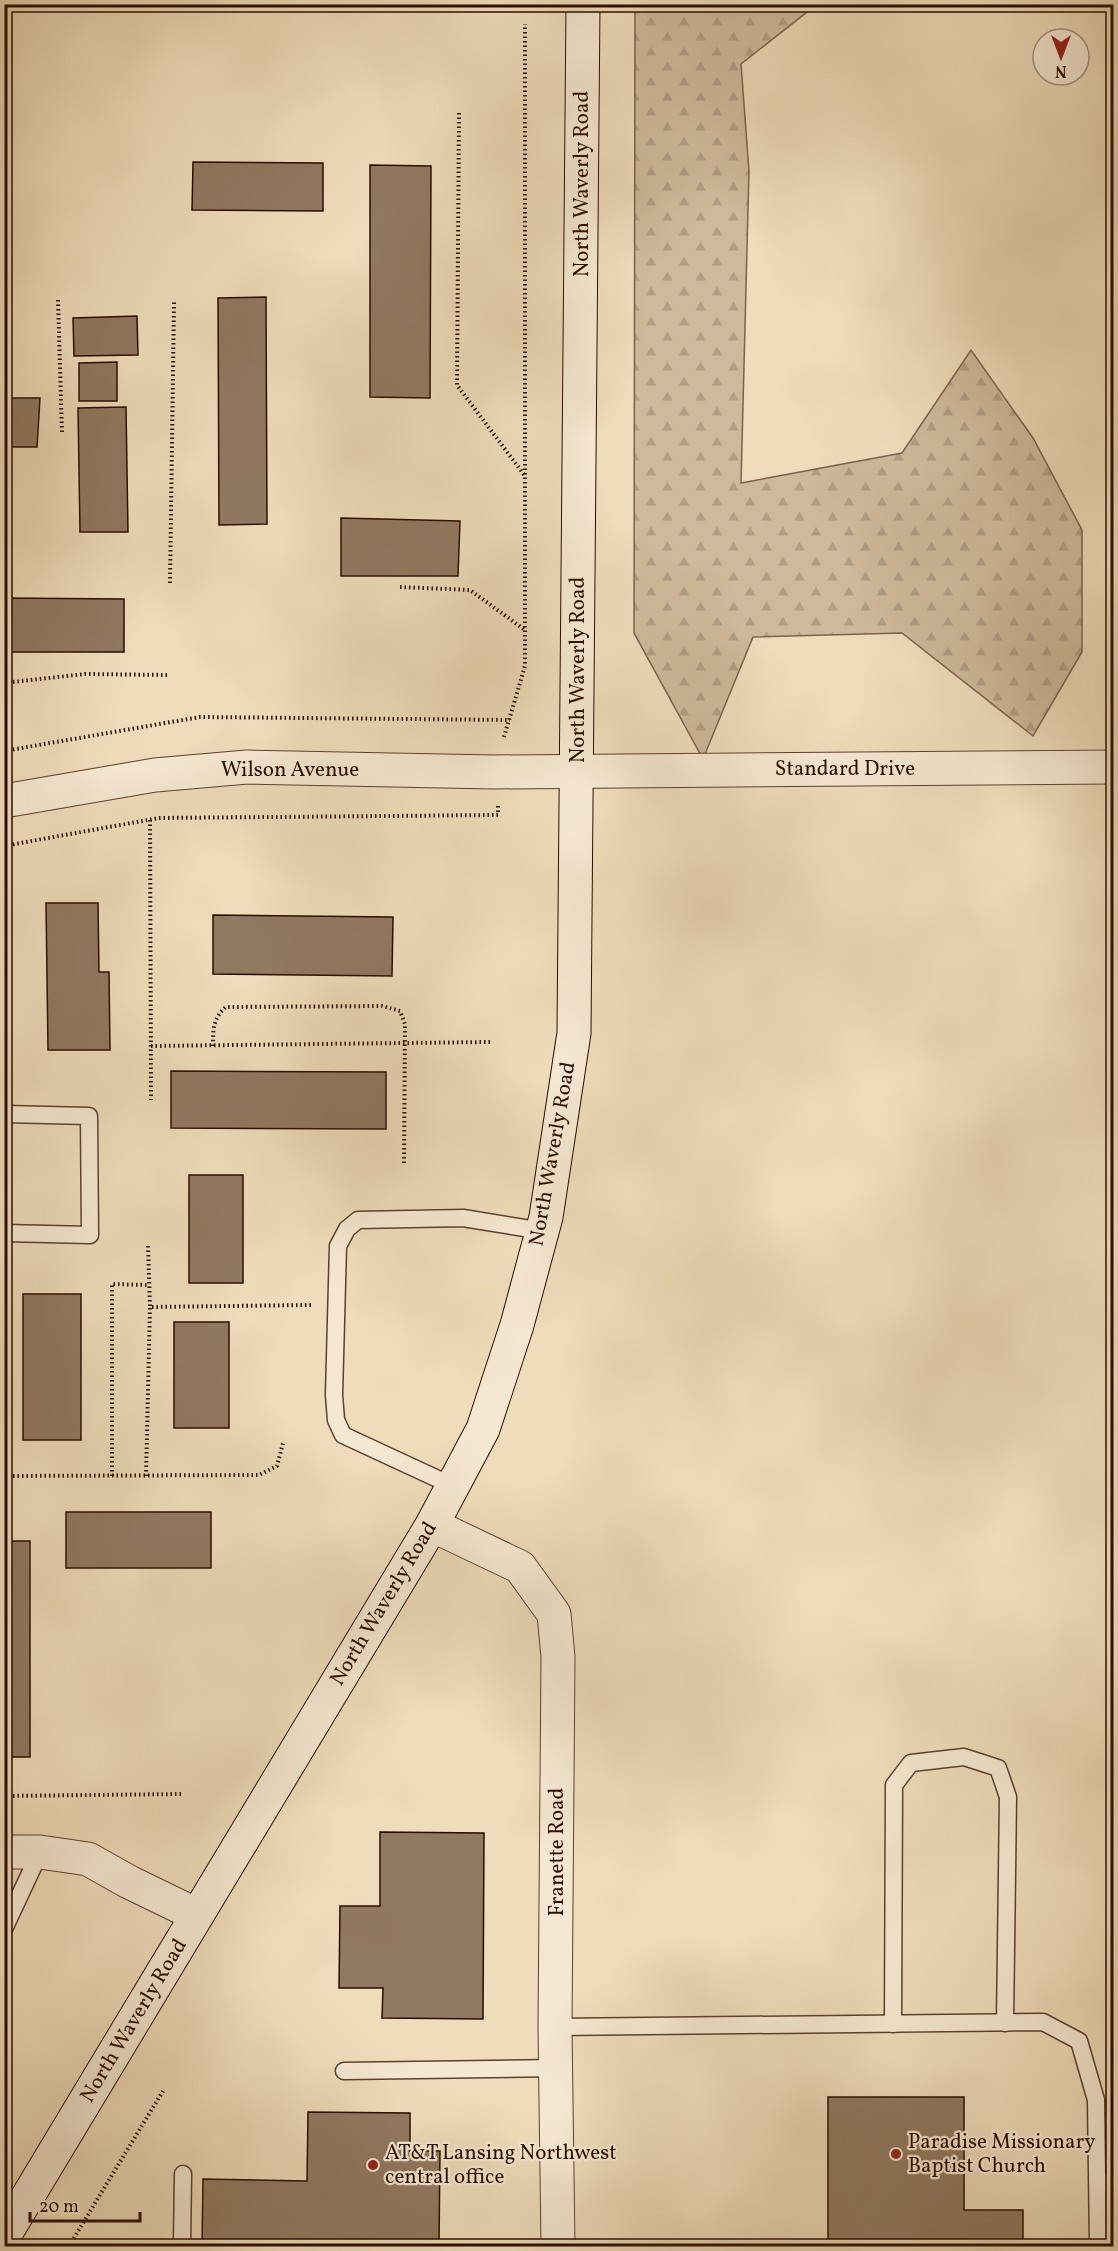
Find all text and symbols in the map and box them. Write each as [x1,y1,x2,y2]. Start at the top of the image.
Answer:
north arrow [1031,27,1091,87]
text: N [1055,59,1067,81]
street label: North Waverly Road [568,91,597,277]
street label: North Waverly Road [564,577,593,763]
street label: Standard Drive [775,755,915,784]
street label: Wilson Avenue [221,756,359,785]
street label: North Waverly Road [523,1060,583,1248]
street label: North Waverly Road [323,1517,445,1691]
street label: Franette Road [543,1788,572,1916]
street label: North Waverly Road [73,1934,195,2108]
place label: Paradise Missionary Baptist Church [908,2128,1096,2181]
place label: AT&T Lansing Northwest central office [385,2139,617,2192]
marker: Paradise Missionary Baptist Church [889,2147,903,2161]
marker: AT&T Lansing Northwest central office [366,2158,380,2172]
scale bar [30,2185,140,2223]
text: 20 m [39,2195,79,2220]

